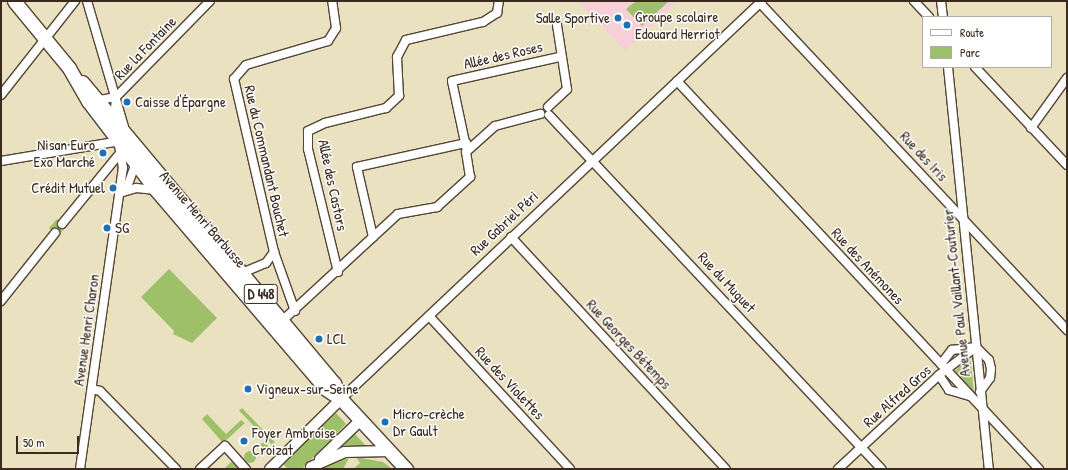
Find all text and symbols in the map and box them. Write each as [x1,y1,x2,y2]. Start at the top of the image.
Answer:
place label: Groupe scolaire Edouard Herriot [635,7,720,42]
place label: Salle Sportive [536,9,610,27]
street label: Rue la Fontaine [110,13,180,83]
marker: Salle Sportive [613,13,623,23]
legend [922,16,1052,68]
marker: Groupe scolaire Edouard Herriot [622,20,632,30]
text: Route [960,24,984,41]
street label: Allée des Roses [462,37,544,73]
text: Parc [960,44,980,61]
street label: Rue du Commandant Bouchet [241,84,293,238]
place label: Caisse d'Épargne [135,93,226,111]
marker: Caisse d'Épargne [122,97,132,107]
street label: Rue des Iris [896,127,952,185]
place label: Nisan Euro Exo Marché [33,135,95,170]
street label: Allée des Castors [315,138,351,232]
marker: Nisan Euro Exo Marché [98,148,108,158]
street label: Avenue Henri Barbusse [156,167,250,271]
place label: Crédit Mutuel [31,179,105,197]
marker: Crédit Mutuel [108,183,118,193]
street label: Rue Gabriel Péri [466,187,542,259]
street label: Avenue Paul Vaillant-Couturier [938,208,974,378]
place label: SG [115,219,129,237]
marker: SG [102,223,112,233]
street label: Rue des Anémones [828,224,908,308]
street label: Rue du Muguet [694,248,760,316]
street label: Avenue Henri Charon [69,273,103,387]
road number: D 448 [243,282,279,306]
street label: Rue Georges Bétemps [583,295,675,393]
place label: LCL [327,330,346,348]
marker: LCL [314,334,324,344]
street label: Rue des Violettes [472,343,548,423]
street label: Rue Alfred Gros [859,361,935,431]
place label: Vigneux-sur-Seine [256,380,359,398]
marker: Vigneux-sur-Seine [243,384,253,394]
place label: Micro-crèche Dr Gault [393,404,465,439]
marker: Micro-crèche Dr Gault [380,417,390,427]
place label: Foyer Ambroise Croizat [252,423,336,458]
scale bar [18,428,81,454]
text: 50 m [23,434,44,451]
marker: Foyer Ambroise Croizat [239,436,249,446]

